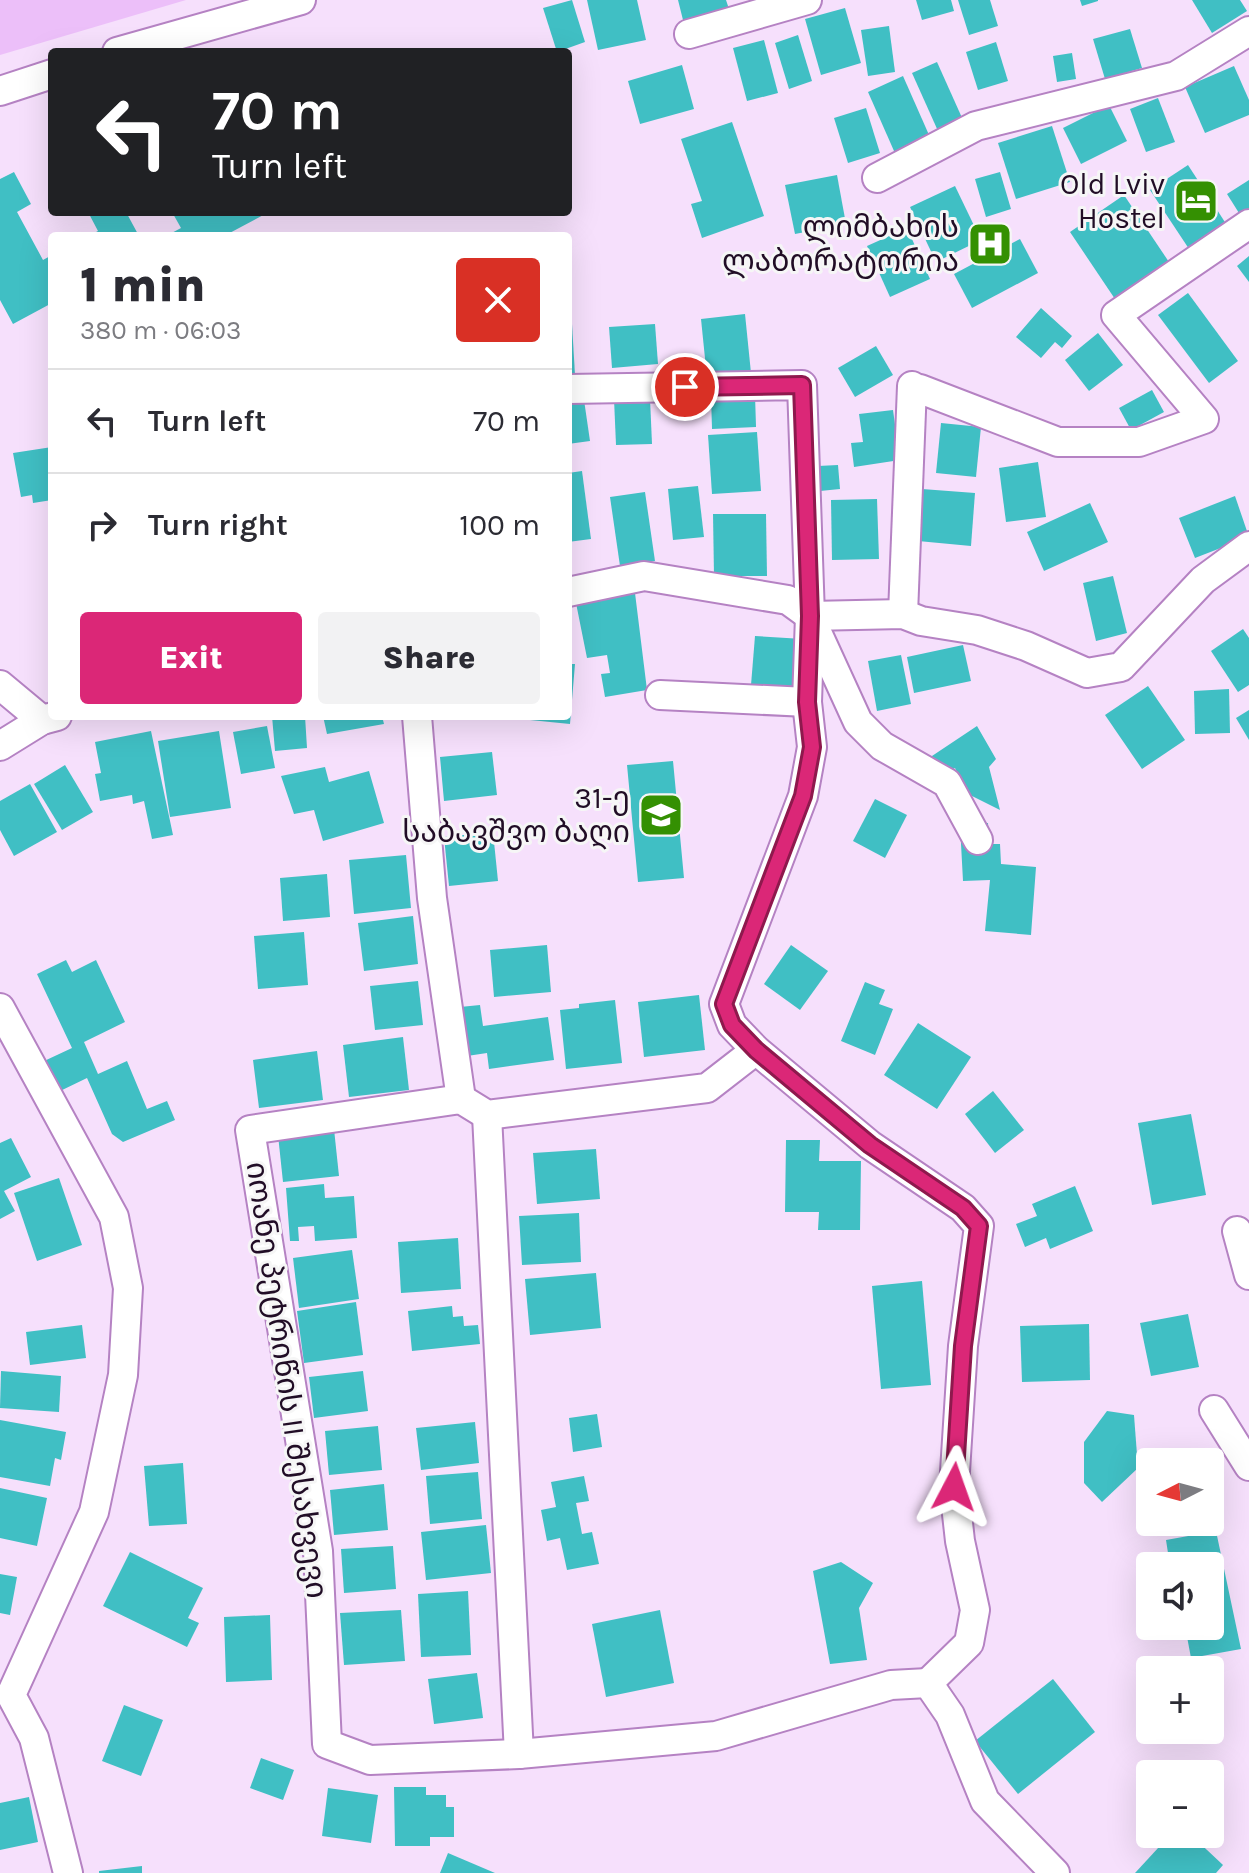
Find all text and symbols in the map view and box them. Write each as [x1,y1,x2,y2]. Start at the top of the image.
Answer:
text: 70 m [212,78,343,143]
icon: left [80,80,184,184]
text: Turn left [212,145,347,187]
place label: Old Lviv Hostel [1060,166,1165,236]
hotel icon: Old Lviv Hostel [1172,177,1220,225]
place label: ლიმბახის ლაბორატორია [722,209,959,279]
hospital icon: ლიმბახის ლაბორატორია [966,220,1014,268]
text: 1 min [80,257,206,313]
button: close [456,258,540,342]
text: 380 m · 06:03 [80,315,241,346]
pin [651,353,719,421]
icon: arrive [663,365,707,409]
icon: left [80,399,124,443]
text: Turn left [148,403,266,439]
text: 70 m [473,403,540,439]
icon: right [80,503,124,547]
text: Turn right [148,507,288,543]
text: 100 m [459,507,540,543]
button: Exit [80,612,302,704]
button: Share [318,612,540,704]
place label: 31-ე საბავშვო ბაღი [402,780,630,850]
school or university icon: 31-ე საბავშვო ბაღი [637,791,685,839]
street label: იოანე პეტრიწის II შესახვევი [239,1159,335,1601]
position arrow [912,1445,996,1529]
north arrow [1136,1448,1224,1536]
map controls [1136,1448,1224,1848]
button: sound [1136,1552,1224,1640]
button: + [1136,1656,1224,1744]
button: − [1136,1760,1224,1848]

